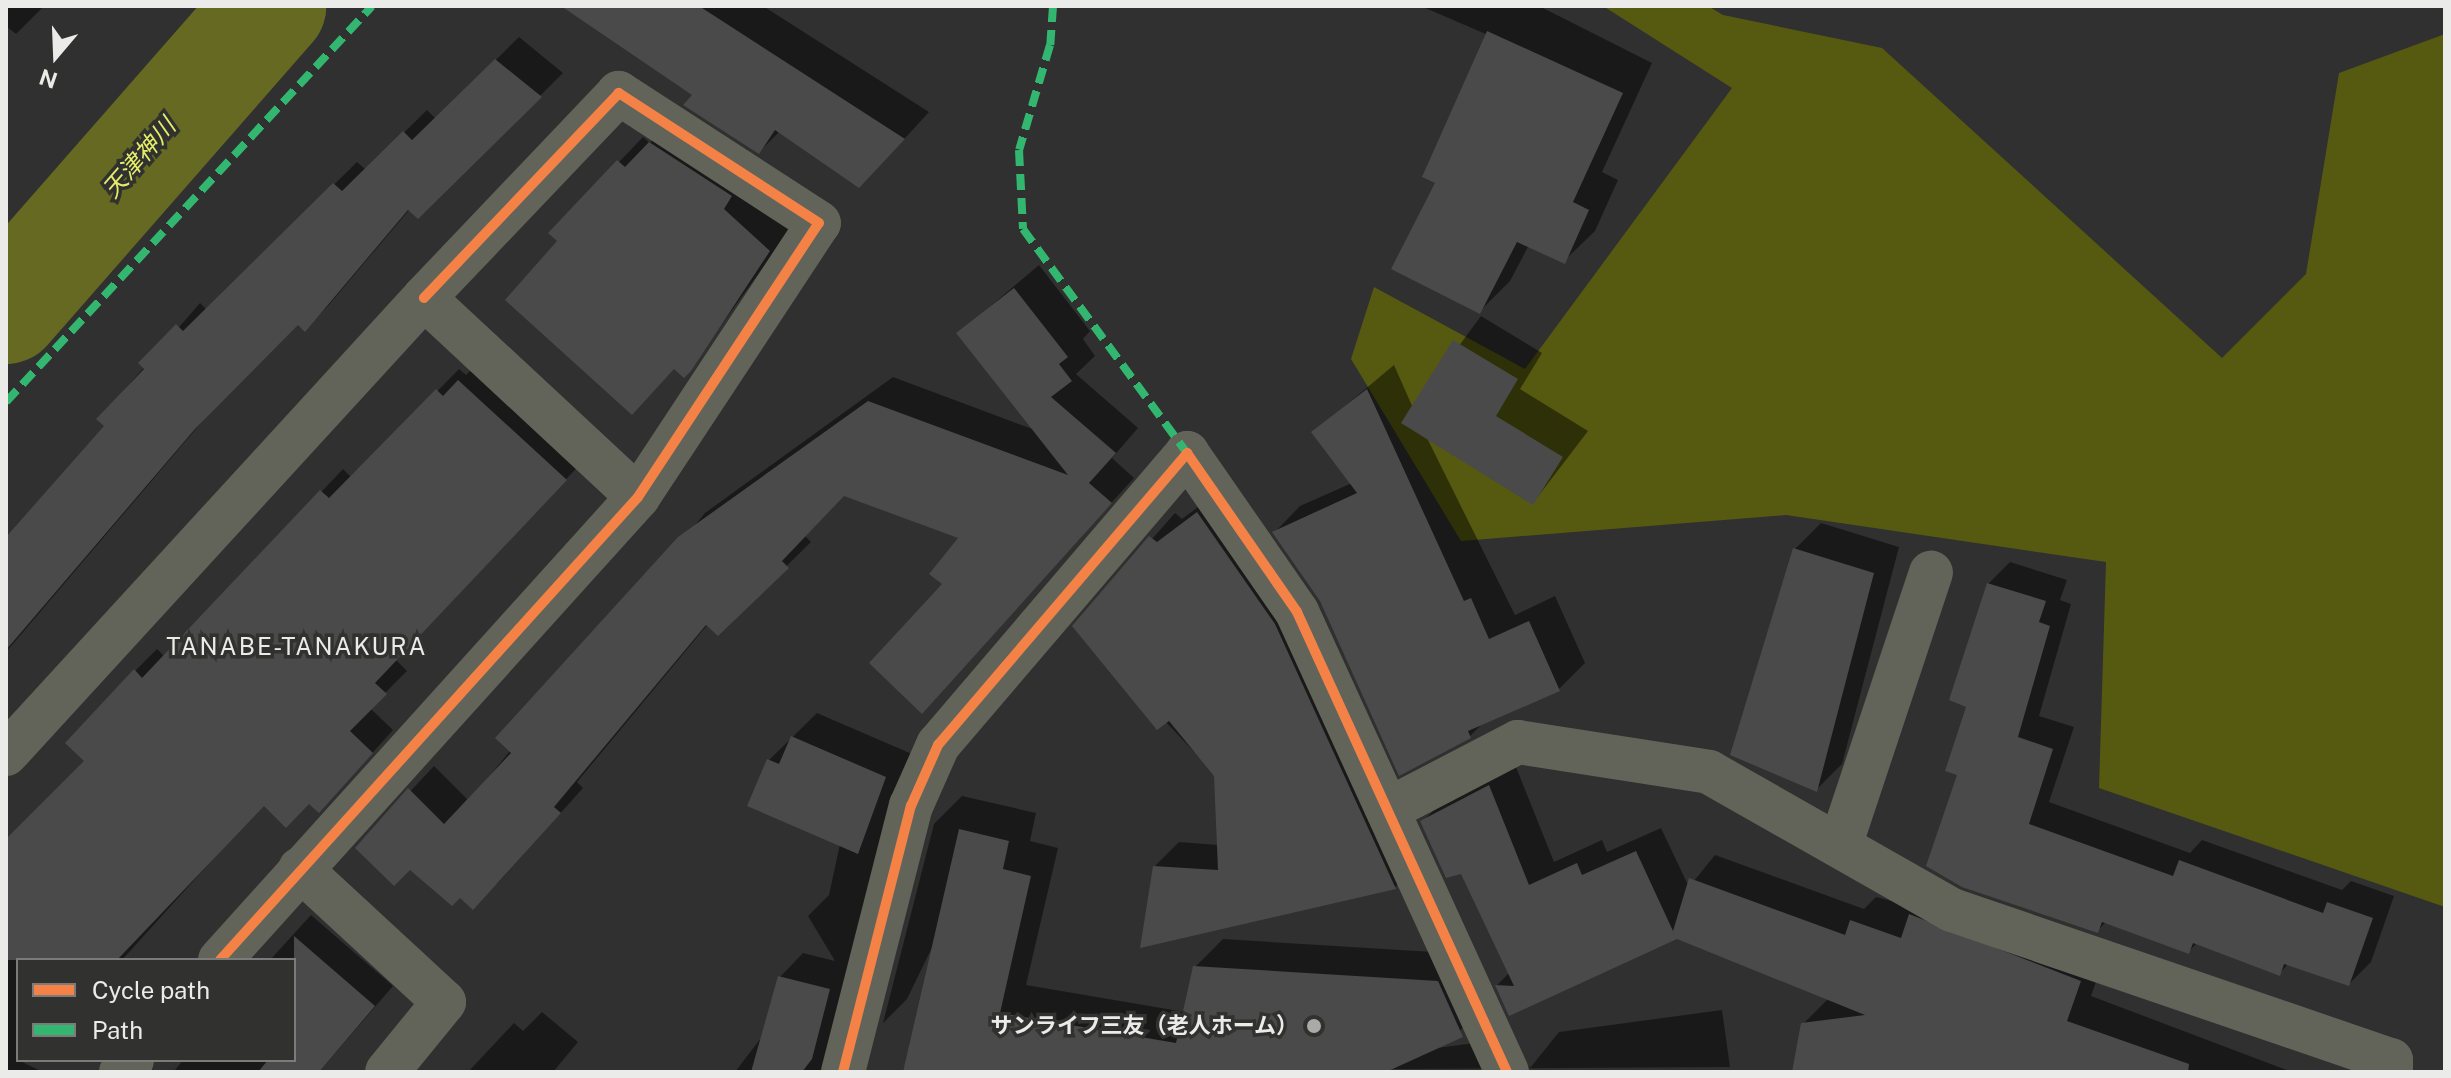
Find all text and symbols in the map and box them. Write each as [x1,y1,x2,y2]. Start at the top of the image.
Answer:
north arrow [16,16,96,96]
text: N [36,64,61,94]
water label: 天津神川 [97,112,181,204]
district label: TANABE-TANAKURA [166,633,428,661]
legend [16,958,296,1062]
text: Cycle path [92,976,210,1004]
place label: サンライフ三友（老人ホーム） [990,1013,1298,1039]
text: Path [92,1016,143,1044]
marker: サンライフ三友（老人ホーム） [1305,1017,1323,1035]

